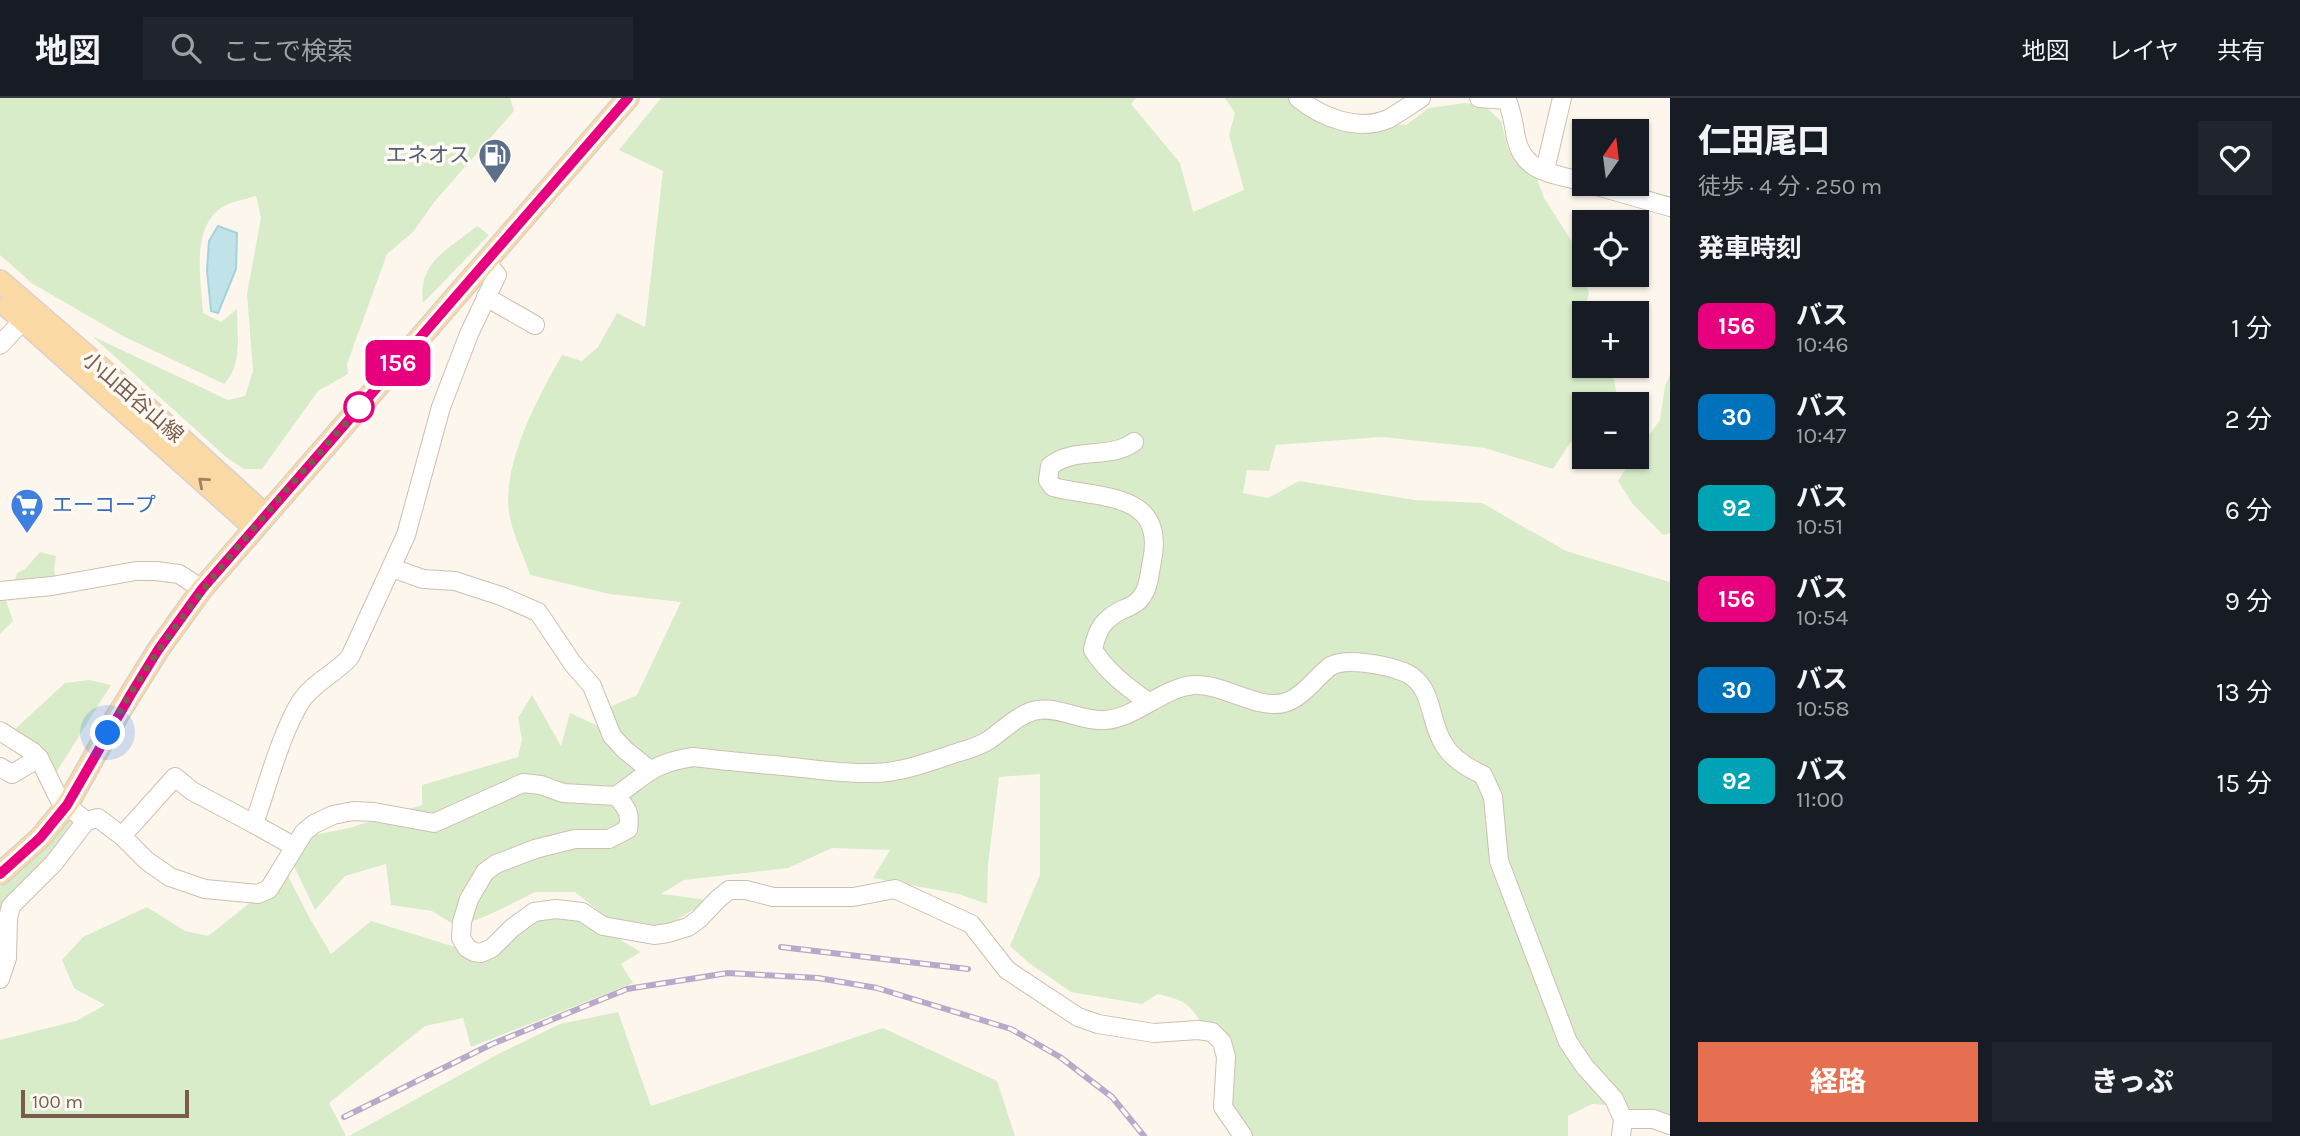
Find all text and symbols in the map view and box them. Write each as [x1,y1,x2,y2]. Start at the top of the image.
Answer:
search box [143,17,633,80]
icon: search [167,29,205,67]
text: 地図 [35,32,101,70]
text: ここで検索 [223,36,353,67]
text: 地図 [2022,37,2070,65]
text: レイヤ [2108,37,2179,65]
text: 共有 [2217,37,2265,65]
north arrow [1572,119,1648,196]
map controls [1572,119,1649,469]
button: heart [2198,121,2272,195]
text: 仁田尾口 [1698,122,1830,160]
fuel station icon: エネオス [476,136,514,185]
place label: エネオス [386,143,470,167]
text: 徒歩 · 4 分 · 250 m [1698,173,1882,200]
button: locate [1572,210,1649,287]
text: 発車時刻 [1698,233,1802,264]
text: バス [1796,300,1848,331]
button: + [1572,301,1649,378]
text: 156 [1718,312,1755,340]
text: 1 分 [2231,313,2272,344]
text: 10:46 [1796,331,1849,358]
line badge: 156 [358,340,438,386]
street label: 小山田谷山線 [78,347,188,447]
text: 156 [379,349,417,377]
text: バス [1796,391,1848,422]
unlabelled marker [344,392,374,422]
button: − [1572,392,1649,469]
text: 30 [1721,403,1752,431]
text: 2 分 [2225,404,2272,435]
text: 10:47 [1796,422,1846,449]
one-way arrow [198,478,211,490]
text: バス [1796,482,1848,513]
supermarket icon: エーコープ [8,486,46,535]
place label: エーコープ [52,493,156,517]
text: 92 [1722,494,1751,522]
text: 6 分 [2225,495,2272,526]
text: 10:51 [1796,513,1843,540]
text: バス [1796,573,1848,604]
text: 156 [1718,585,1755,613]
text: 9 分 [2225,586,2272,617]
text: 10:54 [1796,604,1848,631]
text: バス [1796,664,1848,695]
text: 30 [1721,676,1752,704]
text: 13 分 [2216,677,2272,708]
text: 10:58 [1796,695,1850,722]
your location [90,715,125,750]
text: バス [1796,755,1848,786]
text: 92 [1722,767,1751,795]
text: 15 分 [2217,768,2272,799]
text: 11:00 [1796,786,1844,813]
button: 経路 [1698,1042,1978,1122]
button: きっぷ [1992,1042,2272,1122]
scale bar [21,1087,189,1119]
text: 100 m [32,1091,83,1113]

